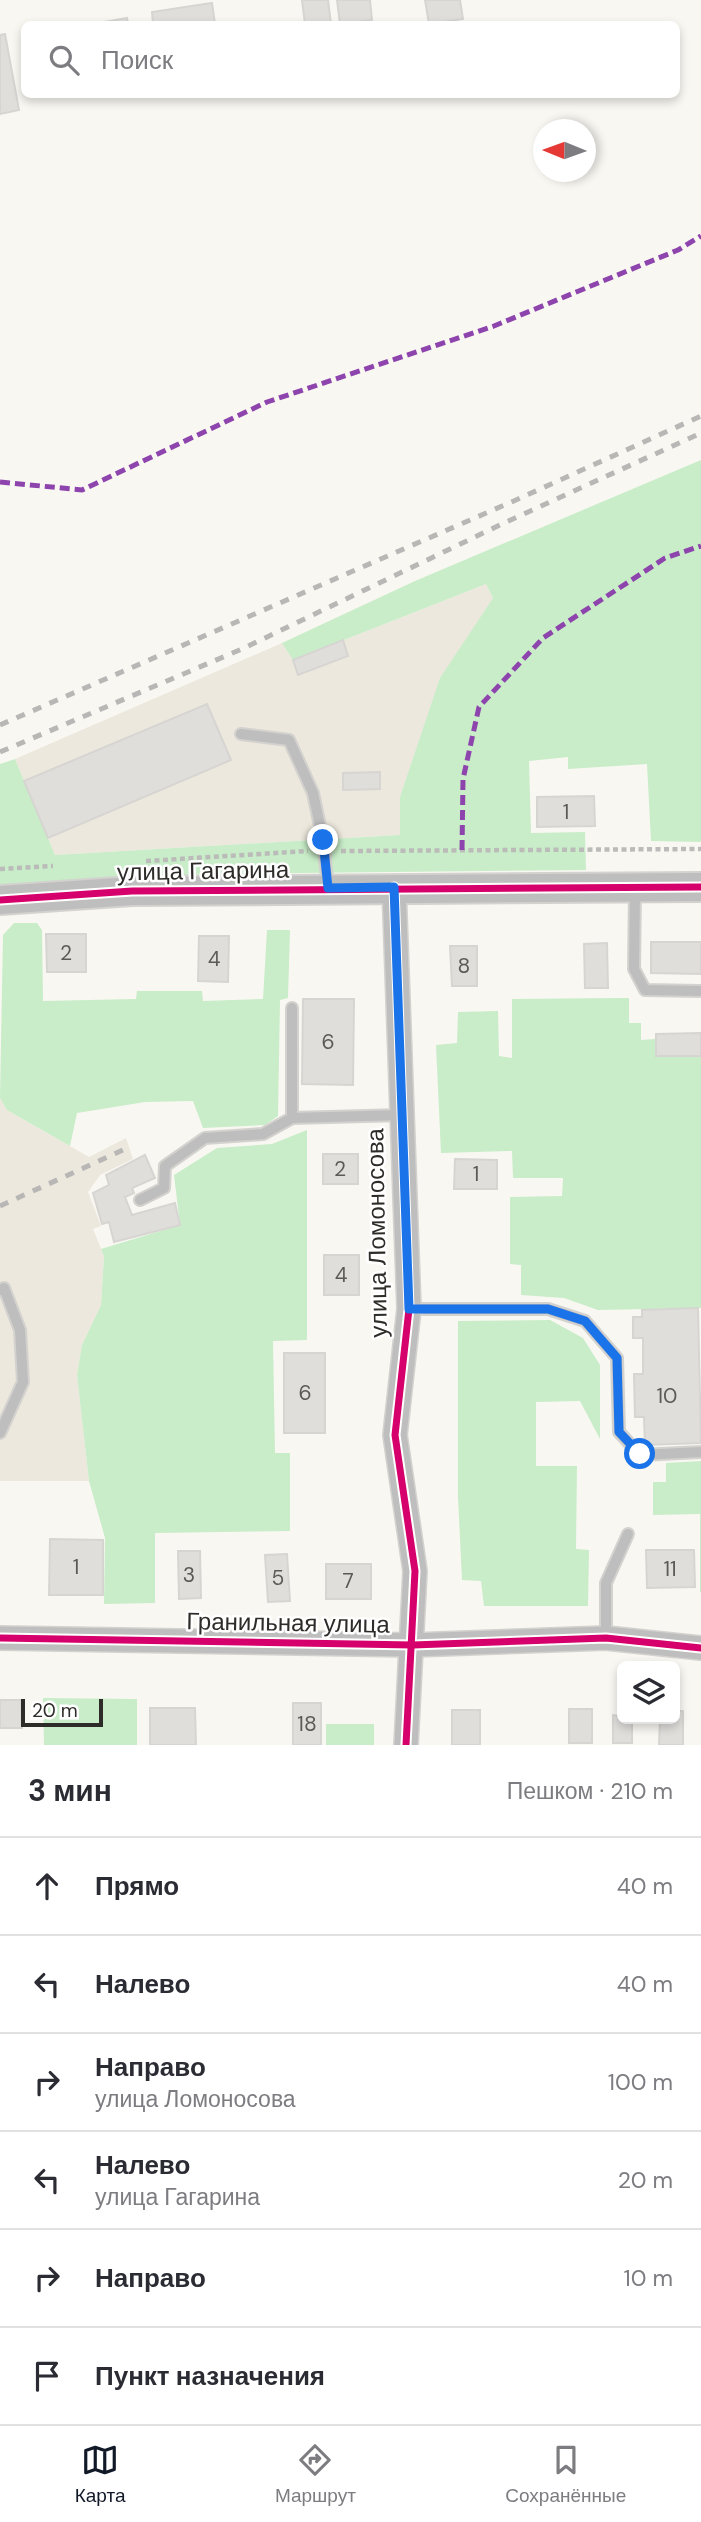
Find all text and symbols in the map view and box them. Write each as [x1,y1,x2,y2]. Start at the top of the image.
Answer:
search box [21,21,680,98]
icon: search [45,41,83,79]
text: Поиск [101,43,173,77]
north arrow [533,119,596,182]
house number: 1 [563,798,569,826]
route end [307,824,338,855]
street label: улица Гагарина [117,853,290,888]
house number: 2 [60,939,72,967]
house number: 4 [208,945,221,973]
house number: 8 [458,952,470,980]
house number: 6 [321,1028,335,1056]
street label: улица Ломоносова [359,1127,394,1338]
house number: 2 [334,1155,346,1183]
house number: 1 [473,1160,479,1188]
house number: 4 [335,1261,348,1289]
house number: 6 [298,1379,312,1407]
house number: 10 [657,1382,677,1410]
route start [624,1438,655,1469]
house number: 1 [73,1553,79,1581]
house number: 11 [663,1555,677,1583]
house number: 3 [183,1561,195,1589]
house number: 5 [272,1564,284,1592]
house number: 7 [342,1567,354,1595]
street label: Гранильная улица [186,1605,391,1640]
map controls [617,1661,680,1724]
button: layers [617,1661,680,1724]
scale bar [21,1696,103,1728]
text: 20 m [32,1698,78,1723]
house number: 18 [297,1710,317,1738]
text: 3 мин [28,1771,112,1810]
text: Пешком · 210 m [507,1776,673,1806]
icon: ahead [28,1867,66,1905]
text: Прямо [95,1869,179,1903]
text: 40 m [617,1871,673,1901]
icon: left [28,1965,66,2003]
text: Налево [95,1967,190,2001]
text: 40 m [617,1969,673,1999]
text: Направо [95,2050,206,2084]
icon: right [28,2063,66,2101]
text: 100 m [608,2067,673,2097]
text: улица Ломоносова [95,2084,296,2114]
text: Налево [95,2148,190,2182]
icon: left [28,2161,66,2199]
text: 20 m [618,2165,673,2195]
text: улица Гагарина [95,2182,260,2212]
icon: right [28,2259,66,2297]
text: Направо [95,2261,206,2295]
text: 10 m [623,2263,673,2293]
icon: arrive [28,2357,66,2395]
text: Пункт назначения [95,2359,325,2393]
tab: Карта [75,2441,126,2508]
tab: Маршрут [275,2441,356,2508]
tab: Сохранённые [505,2441,626,2508]

